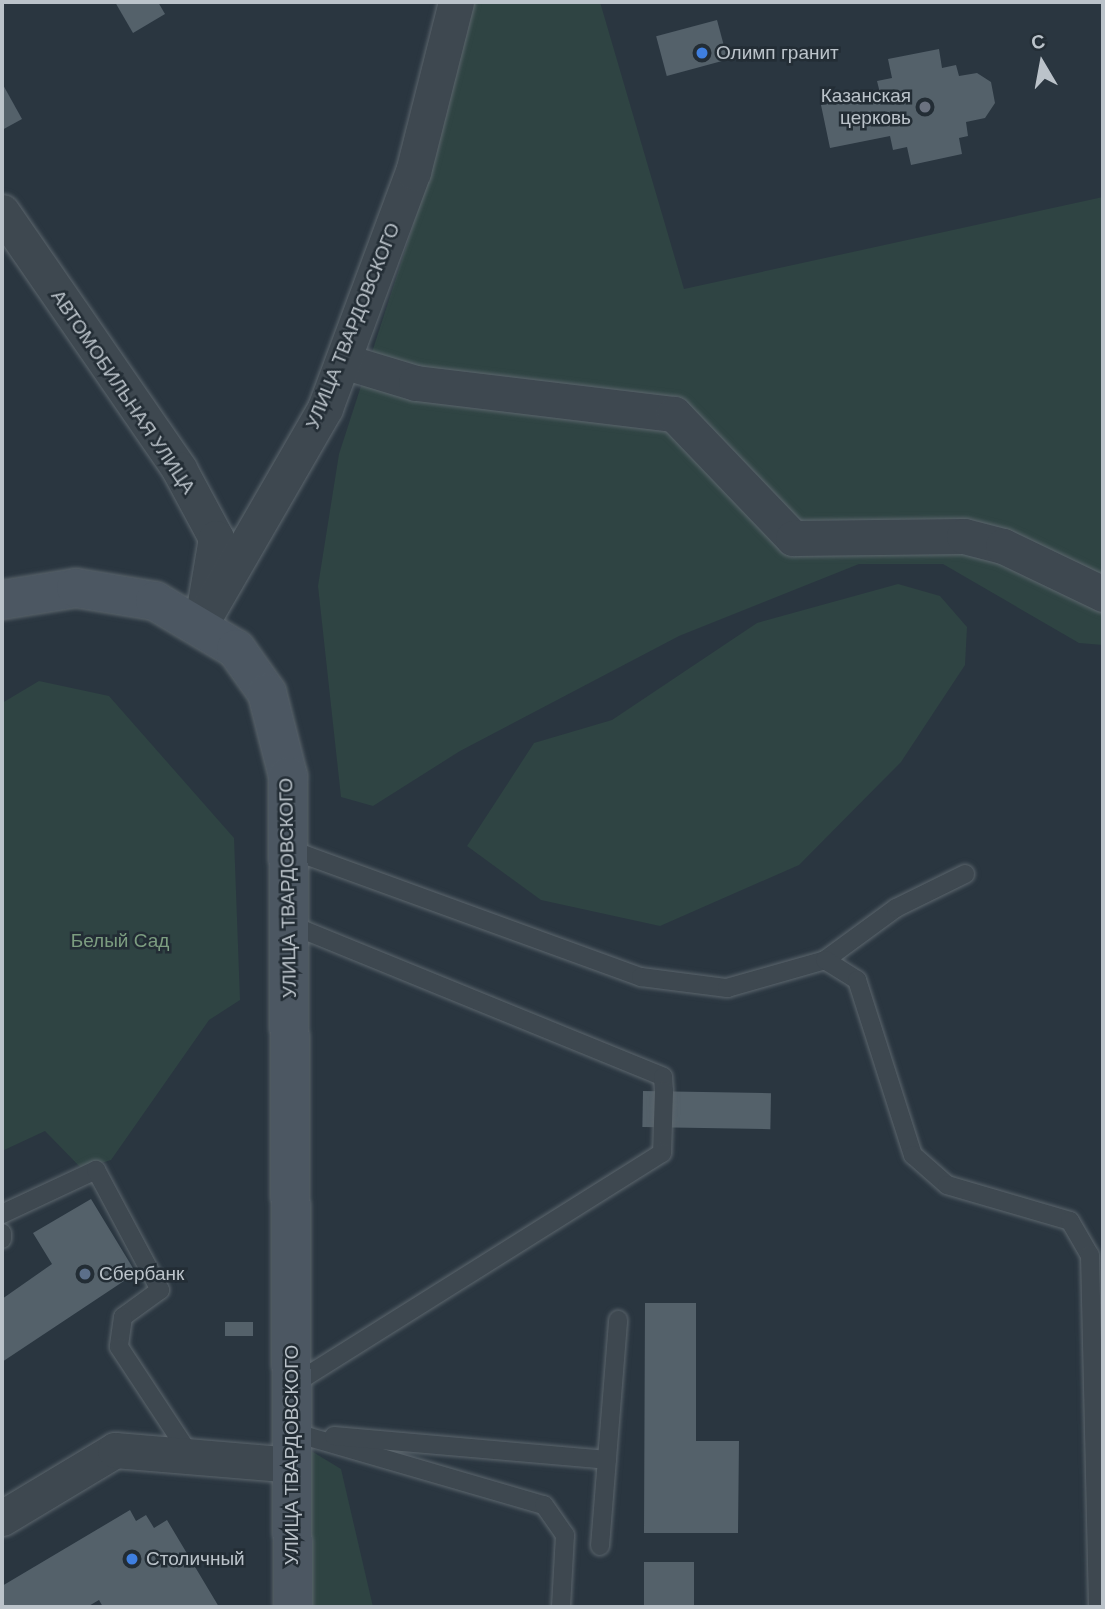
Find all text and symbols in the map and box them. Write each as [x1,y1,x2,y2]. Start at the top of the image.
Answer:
north arrow [1007,28,1077,98]
text: С [1030,30,1047,53]
place label: Олимп гранит [716,42,839,64]
marker: Олимп гранит [694,45,710,61]
place label: Казанская церковь [821,85,911,129]
marker: Казанская церковь [917,99,933,115]
street label: УЛИЦА ТВАРДОВСКОГО [301,220,405,432]
street label: АВТОМОБИЛЬНАЯ УЛИЦА [46,286,200,498]
street label: УЛИЦА ТВАРДОВСКОГО [275,778,301,998]
park label: Белый Сад [71,930,169,952]
place label: Сбербанк [99,1263,184,1285]
marker: Сбербанк [77,1266,93,1282]
street label: УЛИЦА ТВАРДОВСКОГО [281,1345,303,1565]
place label: Столичный [146,1548,245,1570]
marker: Столичный [124,1551,140,1567]

